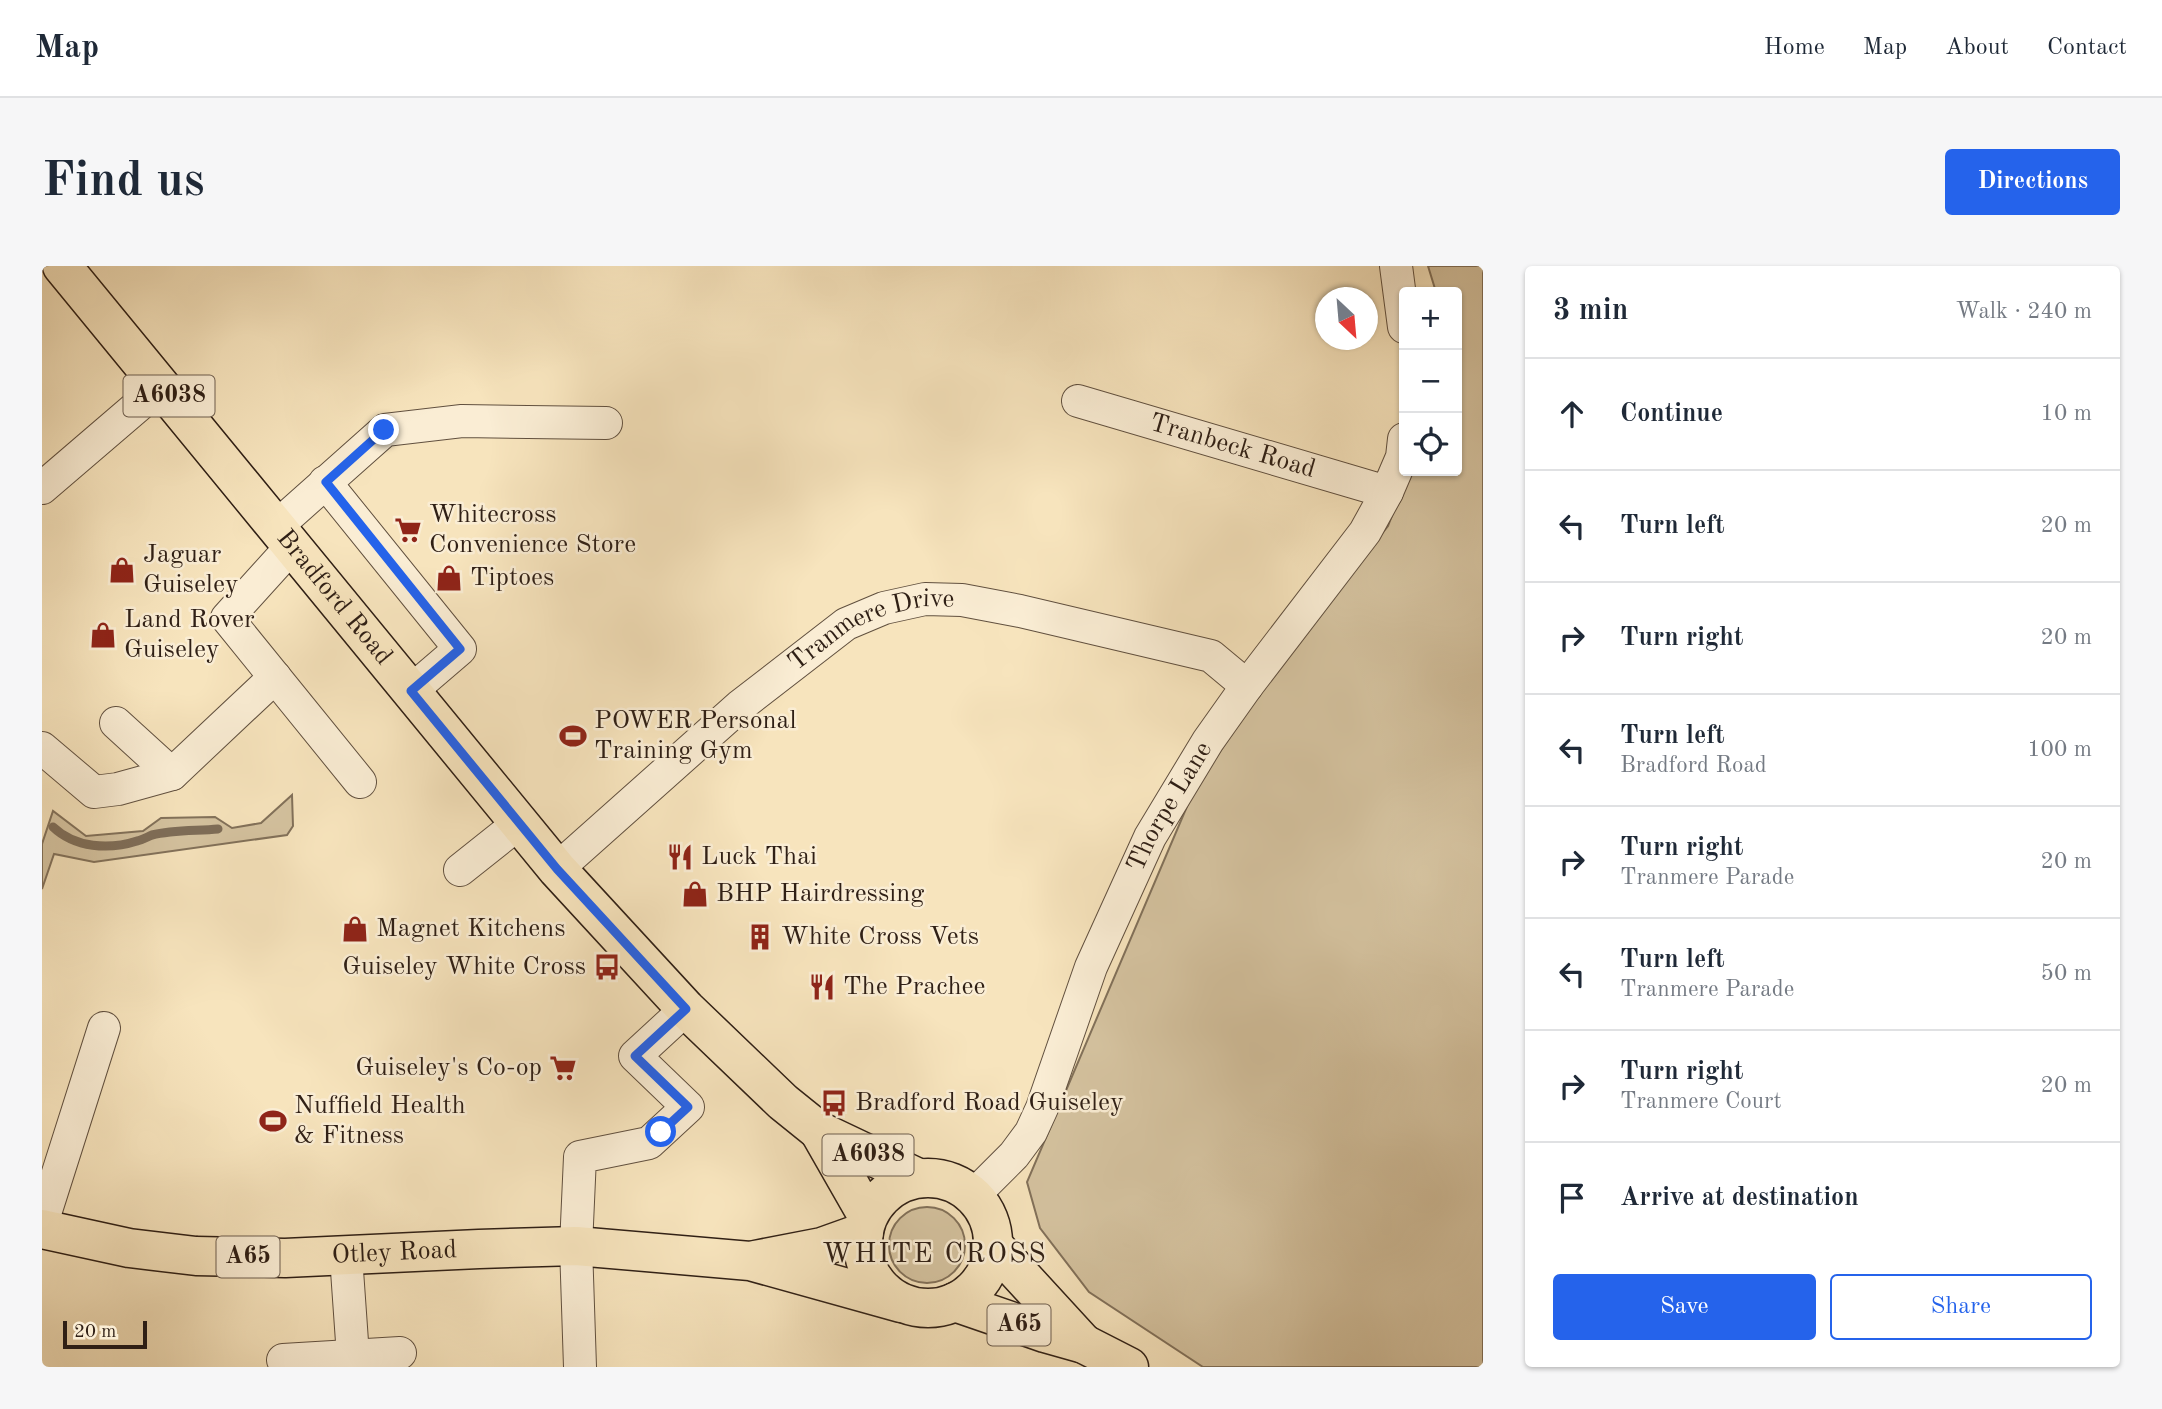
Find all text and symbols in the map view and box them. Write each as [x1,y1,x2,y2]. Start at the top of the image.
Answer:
text: Map [35,32,99,65]
text: Home [1764,36,1825,60]
text: Map [1863,36,1907,60]
text: About [1945,36,2009,60]
text: Contact [2047,36,2127,60]
button: Directions [1945,149,2120,215]
text: Find us [42,158,205,207]
north arrow [1315,287,1378,350]
map controls [1399,287,1462,476]
button: + [1399,287,1462,350]
text: 3 min [1553,296,1628,326]
text: Walk · 240 m [1956,300,2092,323]
button: − [1399,350,1462,413]
road number: A6038 [124,376,214,416]
icon: ahead [1553,395,1591,433]
text: Continue [1620,401,1723,427]
text: 10 m [2041,402,2092,425]
street label: Tranbeck Road [1146,410,1318,483]
button: locate [1399,413,1462,476]
route end [368,414,399,445]
place label: Whitecross Convenience Store [429,502,636,558]
icon: left [1553,507,1591,545]
text: Turn left [1620,513,1725,539]
text: 20 m [2041,514,2092,537]
supermarket icon: Whitecross Convenience Store [393,515,423,545]
street label: Bradford Road [271,525,397,670]
place label: Jaguar Guiseley [143,542,239,598]
shop icon: Jaguar Guiseley [107,555,137,585]
shop icon: Tiptoes [434,563,464,593]
place label: Tiptoes [470,565,554,591]
street label: Tranmere Drive [784,586,955,676]
place label: Land Rover Guiseley [124,607,255,663]
icon: right [1553,619,1591,657]
shop icon: Land Rover Guiseley [88,620,118,650]
text: Turn right [1620,625,1743,651]
text: 20 m [2041,626,2092,649]
place label: POWER Personal Training Gym [594,708,796,764]
sports icon: POWER Personal Training Gym [558,721,588,751]
text: Turn left [1620,723,1725,749]
icon: left [1553,731,1591,769]
street label: Thorpe Lane [1123,737,1217,876]
text: 100 m [2027,738,2092,761]
text: Bradford Road [1620,754,1767,777]
text: Turn right [1620,835,1743,861]
restaurant icon: Luck Thai [665,842,695,872]
icon: right [1553,843,1591,881]
place label: Luck Thai [701,844,817,870]
text: 20 m [2041,850,2092,873]
text: Tranmere Parade [1620,866,1794,889]
shop icon: BHP Hairdressing [680,879,710,909]
place label: BHP Hairdressing [716,881,924,907]
shop icon: Magnet Kitchens [340,914,370,944]
place label: Magnet Kitchens [376,916,566,942]
building icon: White Cross Vets [745,922,775,952]
place label: White Cross Vets [781,924,979,950]
text: Turn left [1620,947,1725,973]
bus stop icon: Guiseley White Cross [592,952,622,982]
place label: Guiseley White Cross [342,954,586,980]
icon: left [1553,955,1591,993]
text: 50 m [2041,962,2092,985]
restaurant icon: The Prachee [807,972,837,1002]
place label: The Prachee [843,974,986,1000]
text: Tranmere Parade [1620,978,1794,1001]
supermarket icon: Guiseley's Co-op [548,1053,578,1083]
place label: Guiseley's Co-op [355,1055,542,1081]
text: Turn right [1620,1059,1743,1085]
icon: right [1553,1067,1591,1105]
text: 20 m [2041,1074,2092,1097]
bus stop icon: Bradford Road Guiseley [819,1088,849,1118]
place label: Bradford Road Guiseley [855,1090,1124,1116]
text: Tranmere Court [1620,1090,1782,1113]
place label: Nuffield Health & Fitness [294,1093,466,1149]
sports icon: Nuffield Health & Fitness [258,1106,288,1136]
route start [645,1116,676,1147]
road number: A6038 [822,1134,914,1175]
icon: arrive [1553,1179,1591,1217]
text: Arrive at destination [1620,1185,1859,1211]
road number: A65 [216,1237,280,1278]
street label: Otley Road [331,1237,458,1269]
district label: WHITE CROSS [822,1241,1048,1269]
button: Save [1553,1274,1816,1340]
button: Share [1830,1274,2092,1340]
road number: A65 [988,1304,1051,1345]
scale bar [63,1318,147,1350]
text: 20 m [74,1323,116,1342]

